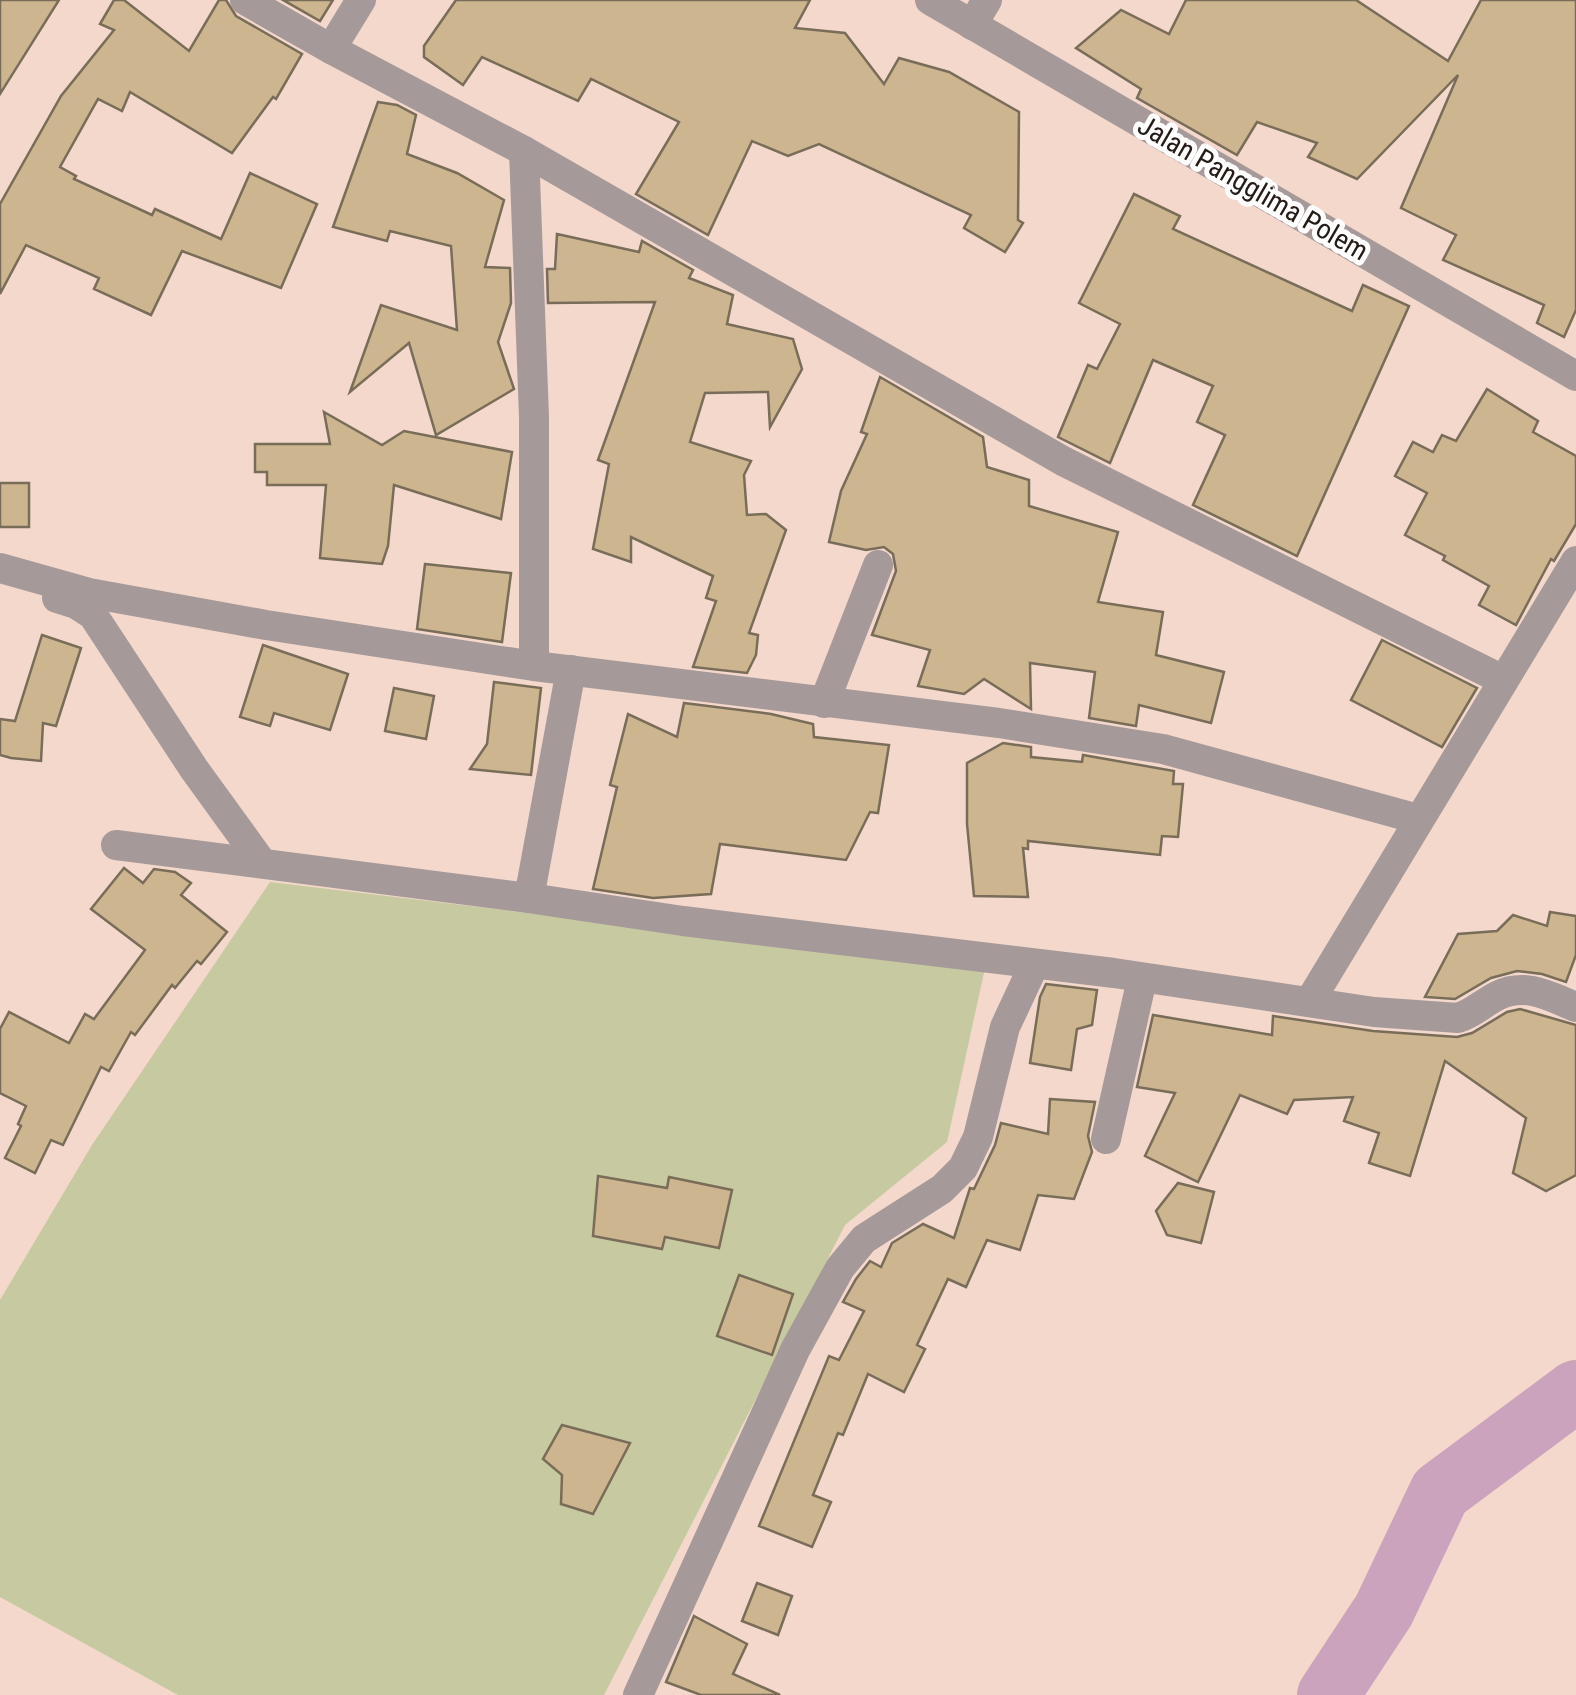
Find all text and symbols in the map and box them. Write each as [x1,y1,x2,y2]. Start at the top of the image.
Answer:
street label: Jalan Pangglima Polem [1132,109,1374,267]

